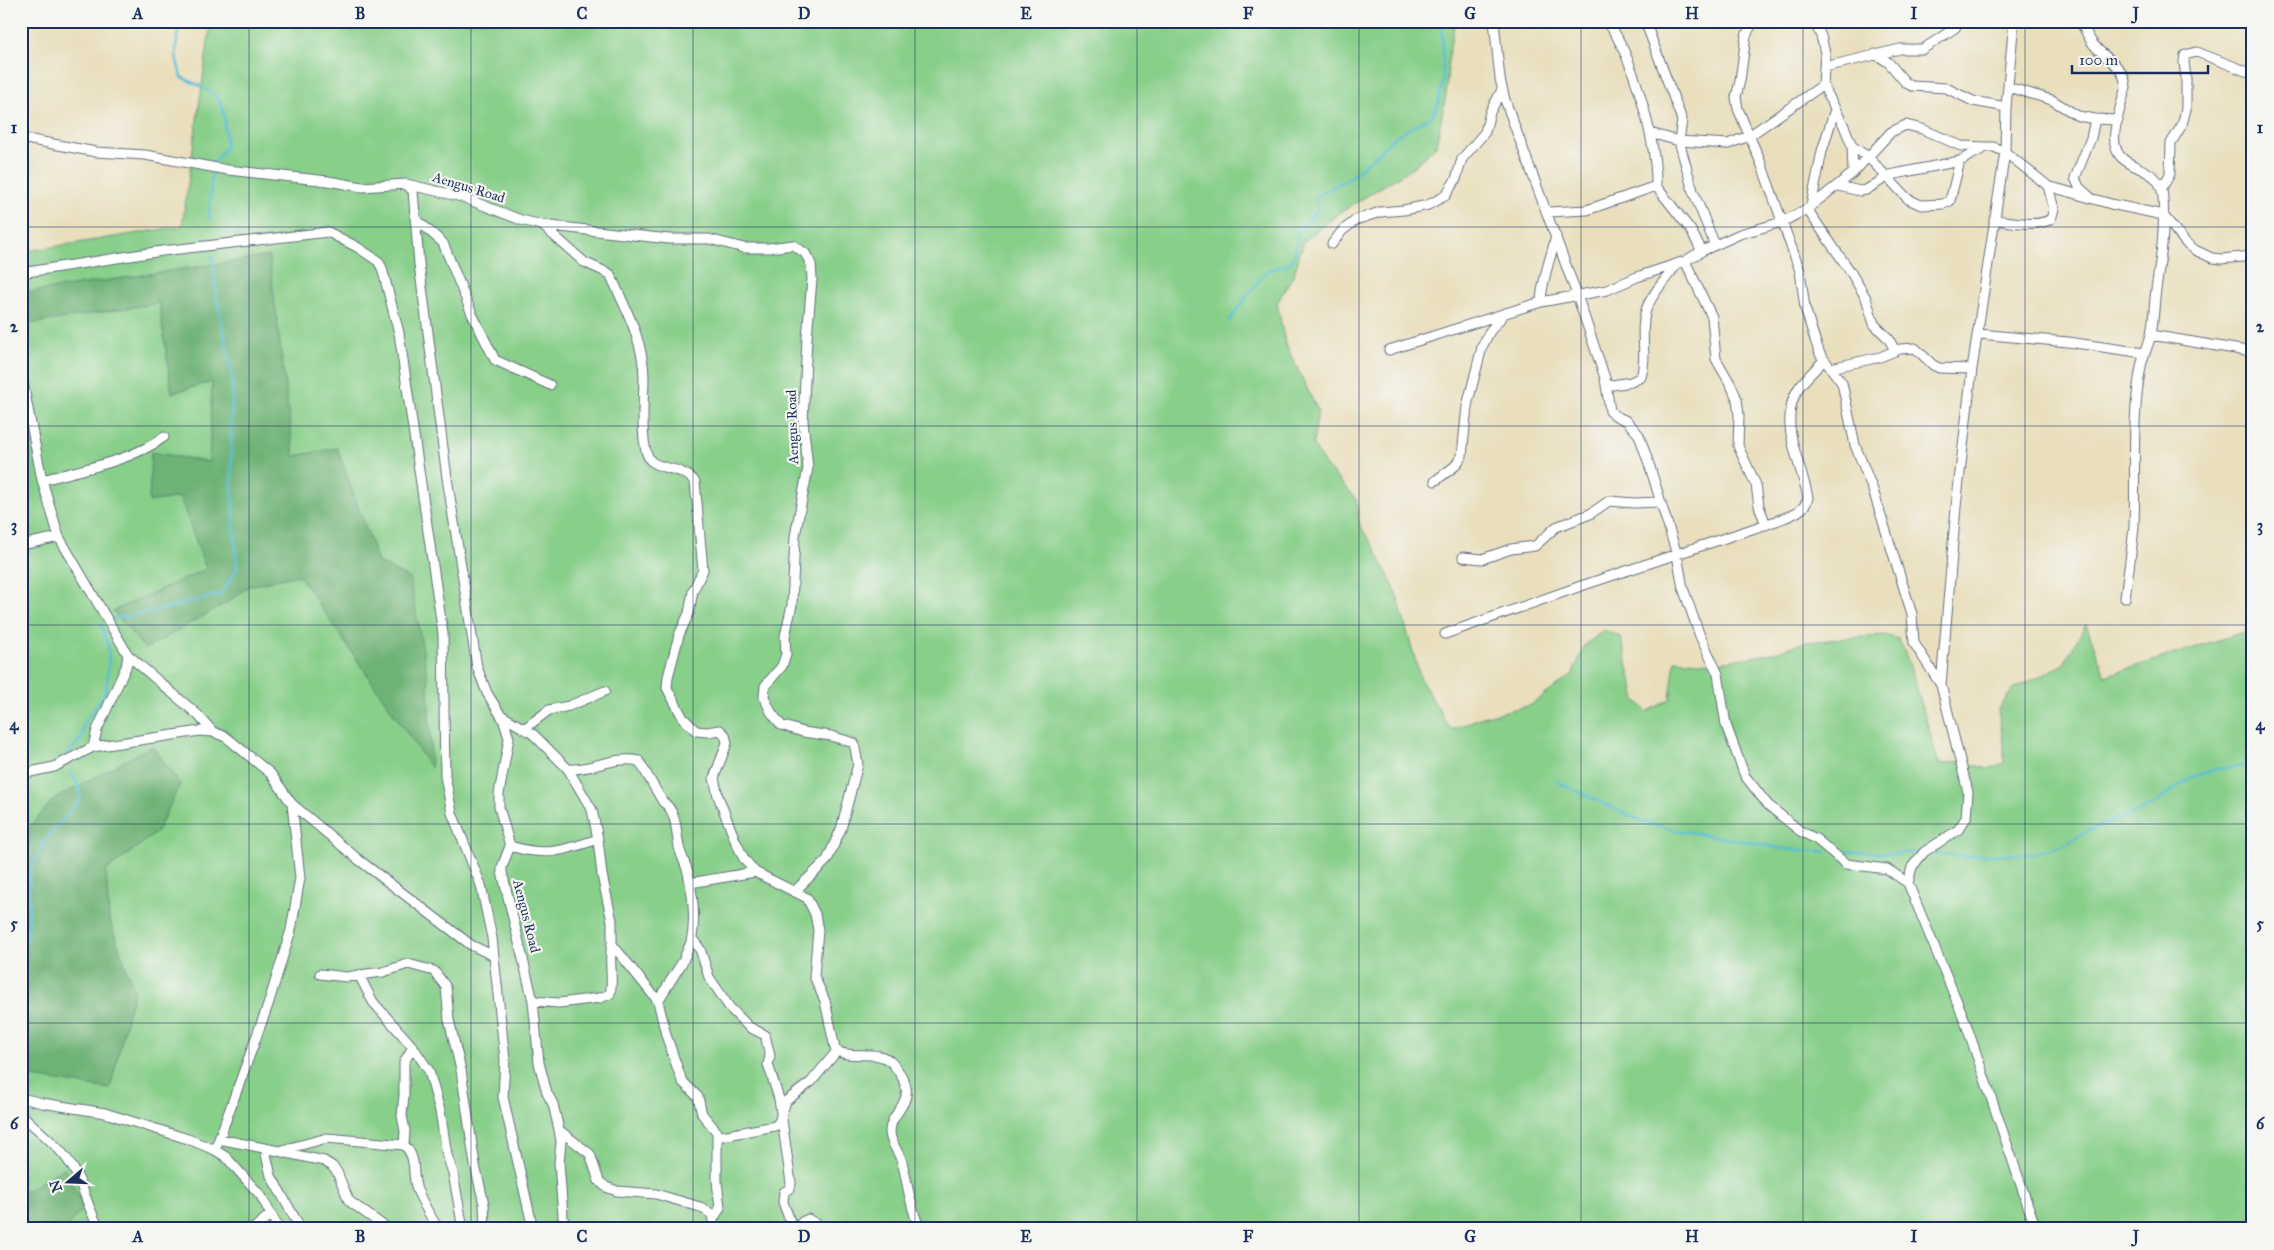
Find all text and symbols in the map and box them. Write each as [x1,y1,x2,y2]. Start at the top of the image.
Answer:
text: A [132,4,144,23]
text: B [355,4,365,23]
text: C [577,4,588,23]
text: D [798,4,811,23]
text: E [1020,4,1032,23]
text: F [1243,4,1254,23]
text: G [1464,4,1476,23]
text: H [1685,4,1699,23]
text: I [1911,4,1918,23]
text: J [2131,4,2140,24]
scale bar [2072,42,2208,74]
text: 100 m [2079,51,2119,69]
text: 1 [11,118,18,137]
text: 1 [2257,118,2264,137]
street label: Aengus Road [430,168,507,207]
text: 2 [10,317,19,336]
text: 2 [2256,317,2265,336]
street label: Aengus Road [783,389,802,466]
text: 3 [11,516,17,536]
text: 3 [2257,516,2263,536]
text: 4 [10,715,20,735]
text: 4 [2256,715,2266,735]
street label: Aengus Road [509,877,544,954]
text: 5 [10,914,18,933]
text: 5 [2256,914,2264,933]
text: 6 [10,1114,19,1133]
text: 6 [2256,1114,2265,1133]
north arrow [42,1158,92,1208]
text: N [46,1178,66,1194]
text: A [132,1227,144,1246]
text: B [355,1227,365,1246]
text: C [577,1227,588,1246]
text: D [798,1227,811,1246]
text: E [1020,1227,1032,1246]
text: F [1243,1227,1254,1246]
text: G [1464,1227,1476,1246]
text: H [1685,1227,1699,1246]
text: I [1911,1227,1918,1246]
text: J [2131,1227,2140,1247]

